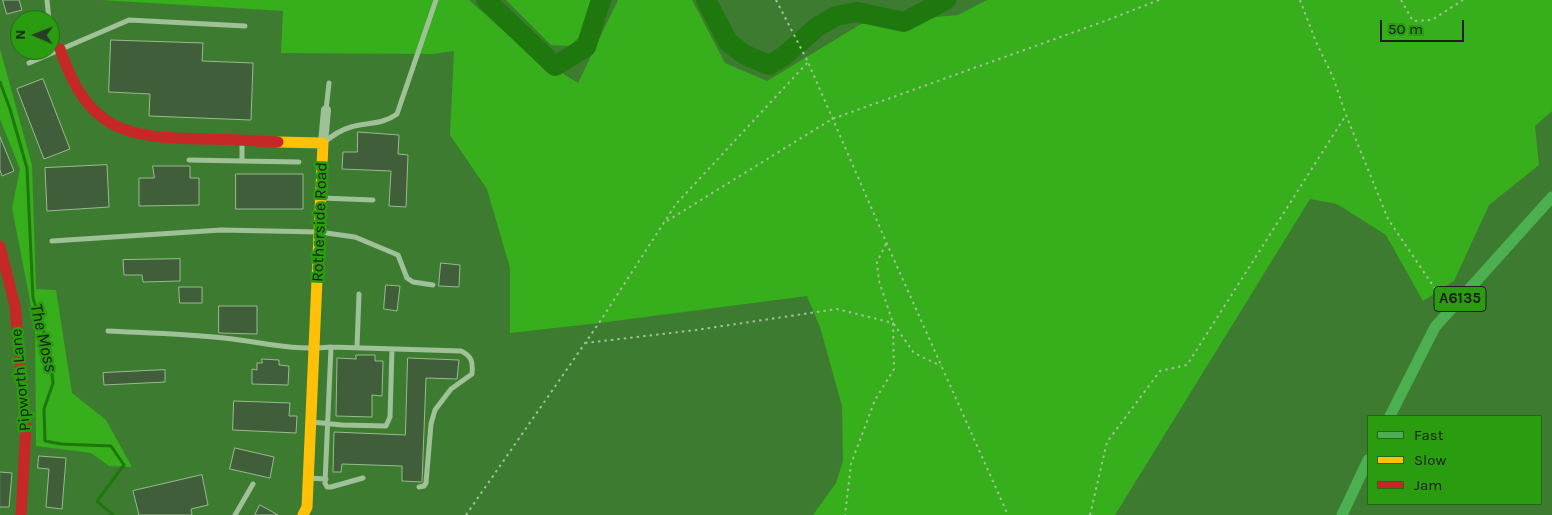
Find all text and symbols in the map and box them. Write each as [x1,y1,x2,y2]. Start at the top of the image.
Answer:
north arrow [10,10,60,60]
scale bar [1382,10,1466,42]
text: 50 m [1388,20,1423,38]
text: N [12,30,29,40]
street label: Rotherside Road [308,162,332,282]
road number: A6135 [1434,286,1486,312]
water label: The Moss [25,302,61,374]
street label: Pipworth Lane [7,328,35,432]
legend [1367,415,1542,505]
text: Fast [1414,426,1443,444]
text: Slow [1414,451,1446,469]
text: Jam [1414,476,1442,494]

